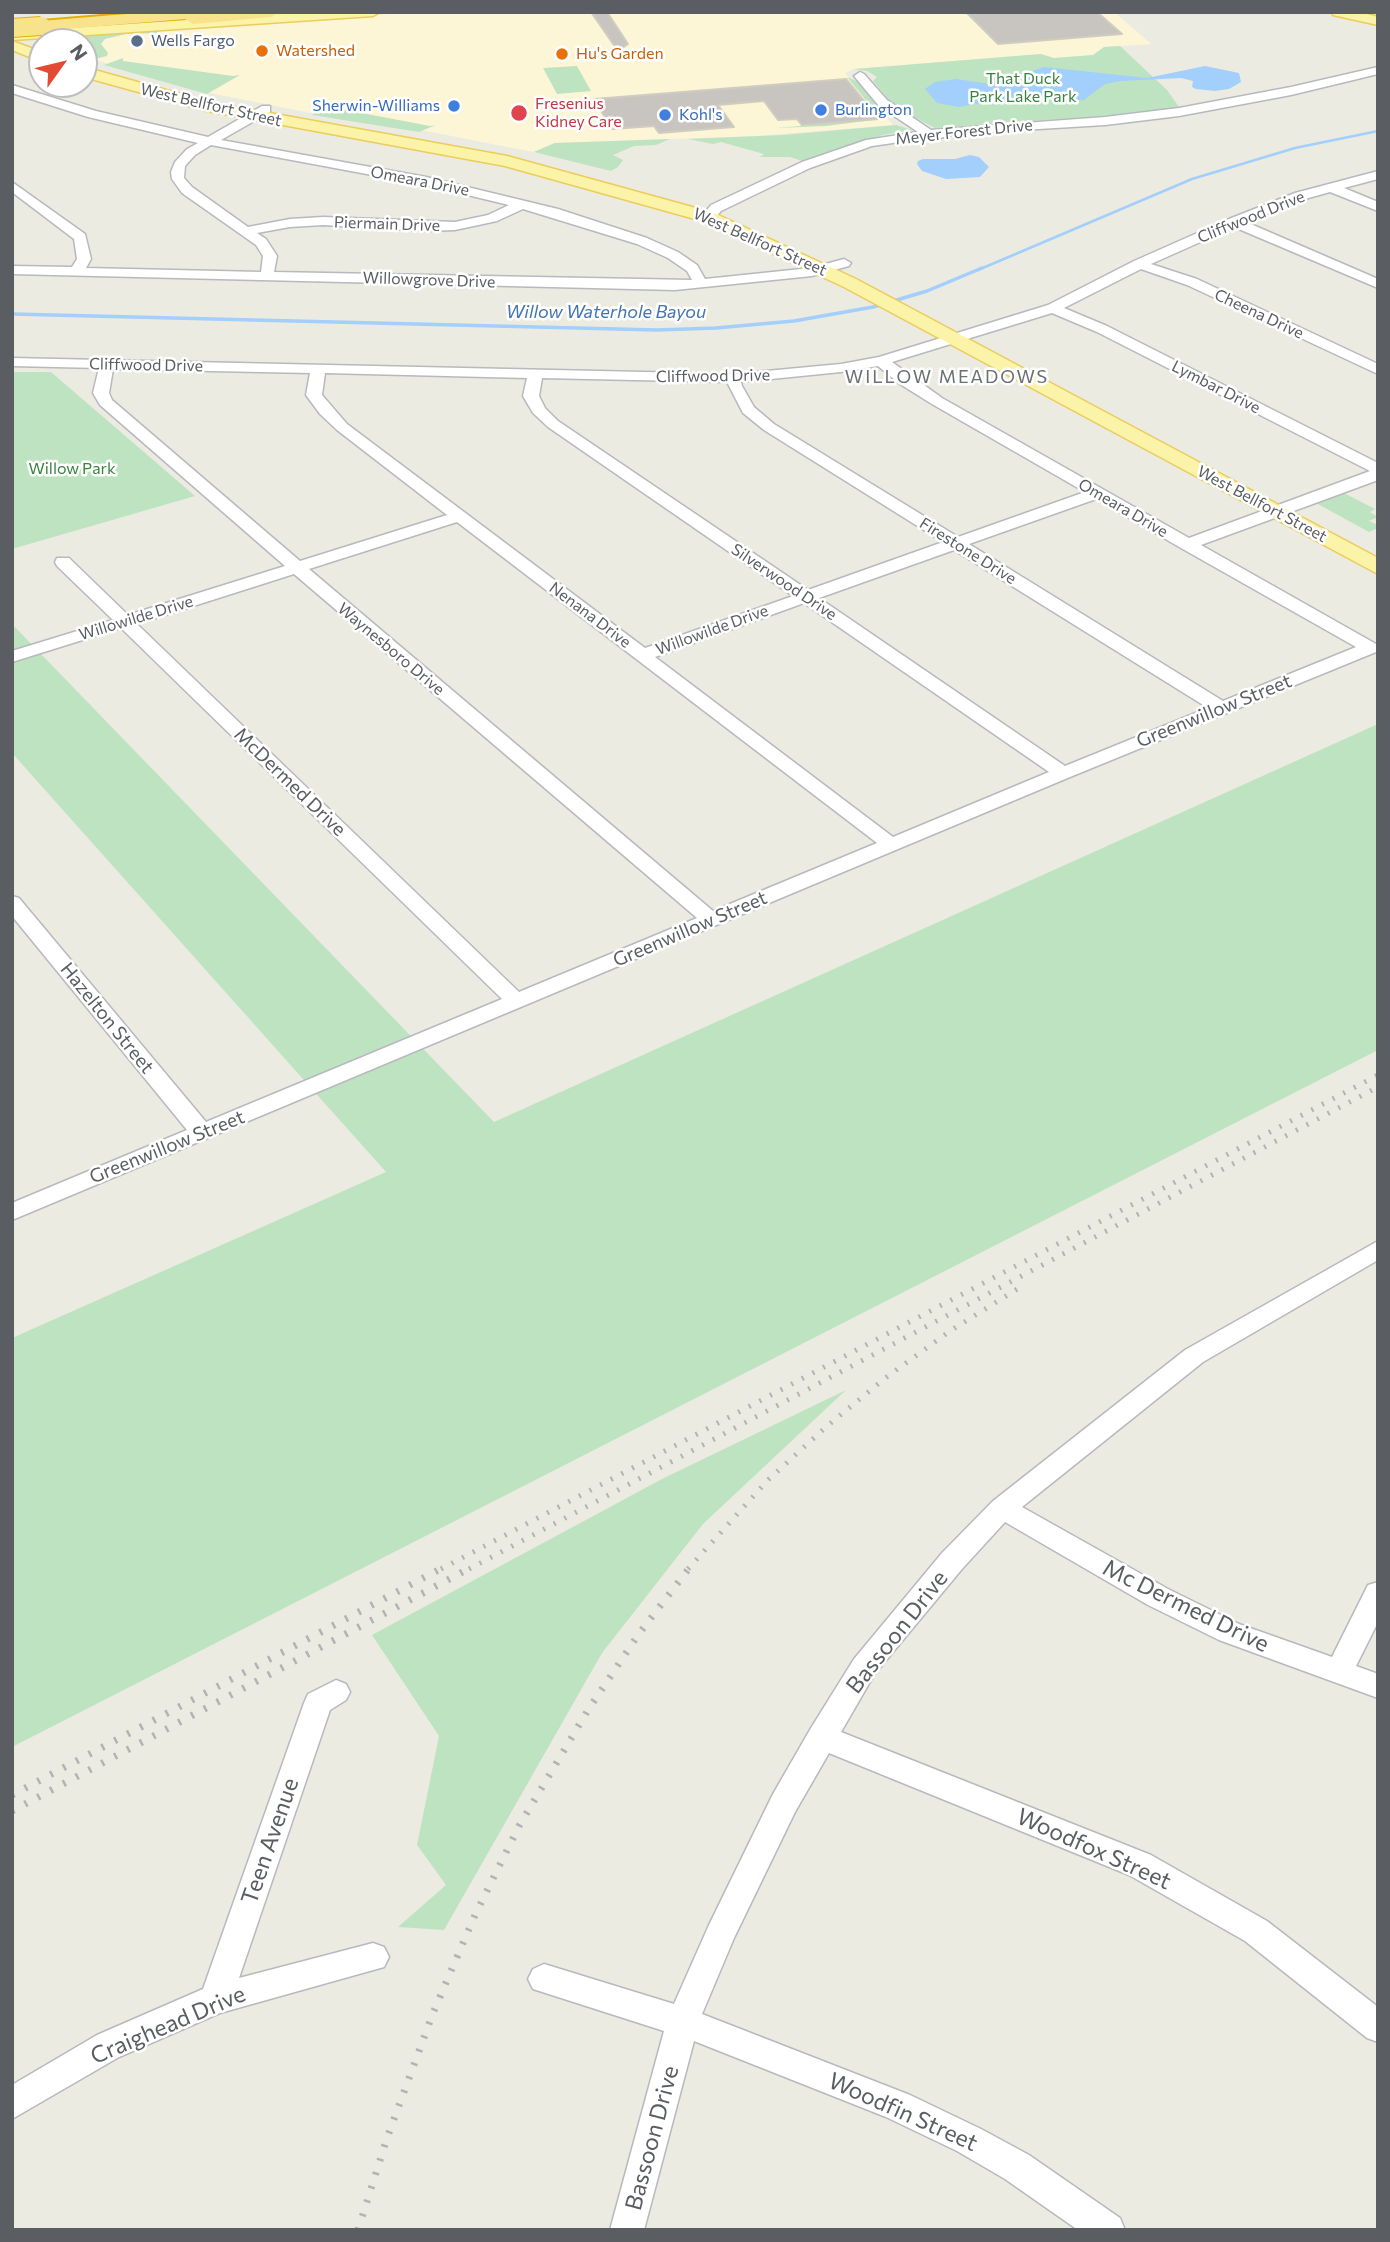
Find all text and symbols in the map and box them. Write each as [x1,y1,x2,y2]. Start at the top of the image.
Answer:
north arrow [28,28,98,98]
place label: Wells Fargo [151,31,235,51]
marker: Wells Fargo [129,33,145,49]
text: N [66,40,93,64]
place label: Watershed [276,41,355,61]
marker: Watershed [254,43,270,59]
place label: Hu's Garden [576,44,664,64]
marker: Hu's Garden [554,46,570,62]
park label: That Duck Park Lake Park [969,69,1077,107]
street label: West Bellfort Street [139,79,283,131]
place label: Fresenius Kidney Care [535,94,622,132]
place label: Sherwin-Williams [312,96,440,116]
marker: Sherwin-Williams [446,98,462,114]
place label: Burlington [835,100,912,120]
marker: Burlington [813,102,829,118]
marker: Fresenius Kidney Care [509,103,529,123]
place label: Kohl's [679,105,722,125]
marker: Kohl's [657,107,673,123]
street label: Meyer Forest Drive [894,115,1034,149]
street label: Omeara Drive [369,162,471,200]
street label: Cliffwood Drive [1195,187,1307,247]
street label: West Bellfort Street [690,204,830,280]
street label: Piermain Drive [334,213,440,235]
street label: Willowgrove Drive [362,268,496,292]
street label: Cheena Drive [1211,285,1307,343]
water label: Willow Waterhole Bayou [506,301,706,323]
street label: Cliffwood Drive [89,354,203,376]
street label: Lymbar Drive [1168,356,1264,418]
street label: Cliffwood Drive [656,365,770,387]
district label: WILLOW MEADOWS [847,366,1047,388]
park label: Willow Park [28,459,116,479]
street label: West Bellfort Street [1194,462,1330,546]
street label: Omeara Drive [1075,475,1171,541]
street label: Firestone Drive [916,514,1020,588]
street label: Silverwood Drive [728,540,840,624]
street label: Nenana Drive [545,578,635,652]
street label: Willowilde Drive [77,592,195,644]
street label: Waynesboro Drive [334,599,448,699]
street label: Willowilde Drive [653,601,771,659]
street label: Greenwillow Street [1133,669,1295,753]
street label: McDermed Drive [229,723,351,841]
street label: Greenwillow Street [610,886,770,972]
street label: Hazelton Street [55,958,159,1078]
street label: Greenwillow Street [86,1105,248,1189]
street label: Mc Dermed Drive [1098,1554,1274,1658]
street label: Bassoon Drive [840,1565,954,1699]
street label: Teen Avenue [236,1774,304,1908]
street label: Woodfox Street [1013,1803,1175,1895]
street label: Craighead Drive [86,1980,250,2070]
street label: Bassoon Drive [619,2063,685,2213]
street label: Woodfin Street [824,2067,982,2157]

